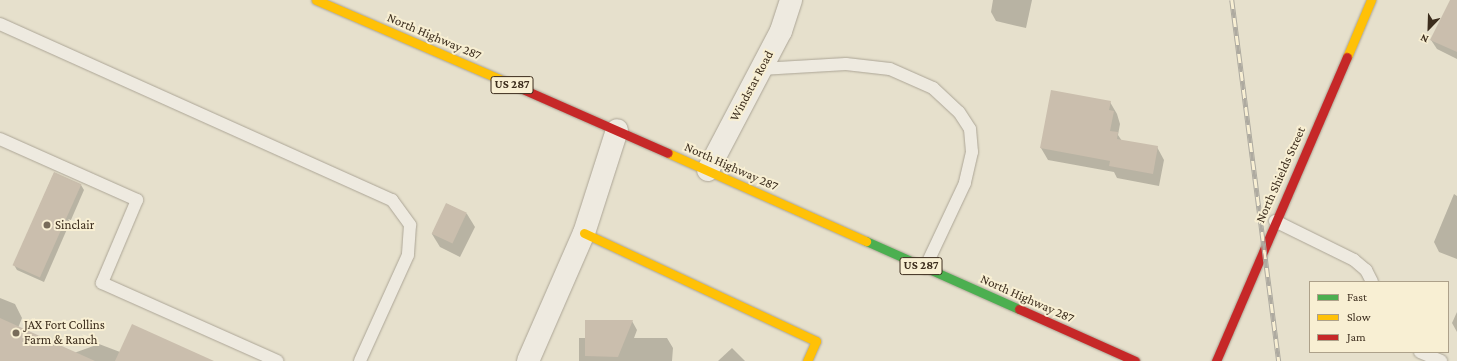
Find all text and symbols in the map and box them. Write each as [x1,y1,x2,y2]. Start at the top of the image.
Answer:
north arrow [1409,8,1449,48]
street label: North Highway 287 [385,10,483,64]
text: N [1419,32,1430,46]
street label: Windstar Road [727,48,777,124]
road number: US 287 [490,75,534,95]
street label: North Shields Street [1253,124,1309,226]
street label: North Highway 287 [682,139,780,195]
place label: Sinclair [55,217,94,233]
marker: Sinclair [42,220,52,230]
road number: US 287 [899,256,943,276]
street label: North Highway 287 [978,271,1076,327]
legend [1309,281,1449,353]
text: Fast [1347,290,1367,304]
text: Slow [1347,310,1371,324]
place label: JAX Fort Collins Farm & Ranch [24,318,105,349]
marker: JAX Fort Collins Farm & Ranch [11,328,21,338]
text: Jam [1347,330,1366,344]

